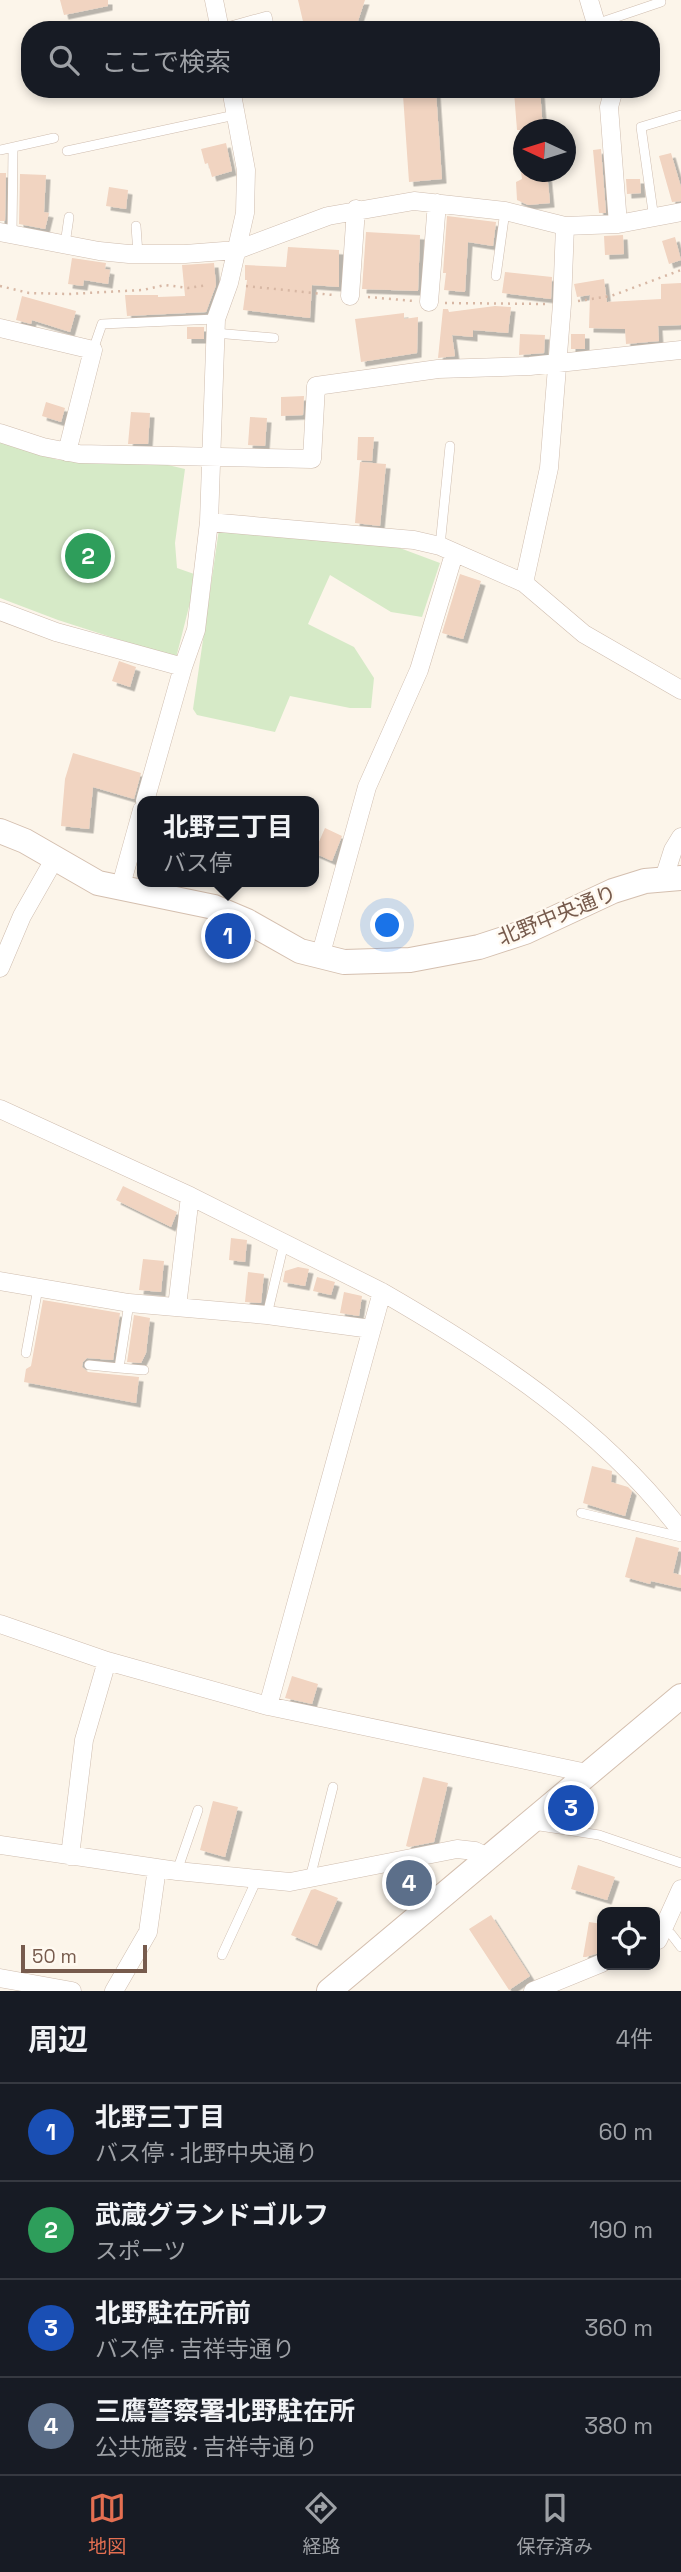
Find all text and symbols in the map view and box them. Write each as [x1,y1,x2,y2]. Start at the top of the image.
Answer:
search box [21,21,660,98]
icon: search [45,41,83,79]
text: ここで検索 [101,45,231,79]
north arrow [513,119,576,182]
pin: 2 [65,530,111,582]
popup [137,796,319,887]
text: 北野三丁目 [163,810,293,844]
text: バス停 [163,848,232,878]
street label: 北野中央通り [494,879,620,951]
your location [370,908,404,942]
pin: 1 [205,910,251,962]
pin: 3 [548,1782,594,1834]
pin: 4 [386,1857,432,1909]
map controls [597,1907,660,1970]
button: locate [597,1907,660,1970]
scale bar [21,1942,147,1974]
text: 50 m [32,1944,77,1969]
text: 周辺 [28,2020,88,2059]
text: 4件 [616,2024,653,2054]
text: 北野三丁目 [95,2100,225,2134]
text: 1 [46,2117,56,2147]
text: 60 m [598,2117,653,2147]
text: バス停 · 北野中央通り [95,2138,318,2168]
text: 武蔵グランドゴルフ [95,2198,329,2232]
text: 2 [44,2215,58,2245]
text: 190 m [589,2215,653,2245]
text: スポーツ [95,2236,187,2266]
text: 北野駐在所前 [95,2296,251,2330]
text: 3 [44,2313,58,2343]
text: 360 m [585,2313,653,2343]
text: バス停 · 吉祥寺通り [95,2334,295,2364]
text: 三鷹警察署北野駐在所 [95,2394,355,2428]
text: 4 [44,2411,58,2441]
text: 380 m [584,2411,653,2441]
text: 公共施設 · 吉祥寺通り [95,2432,318,2462]
tab: 地図 [88,2489,126,2559]
tab: 経路 [302,2489,341,2559]
tab: 保存済み [517,2489,593,2559]

